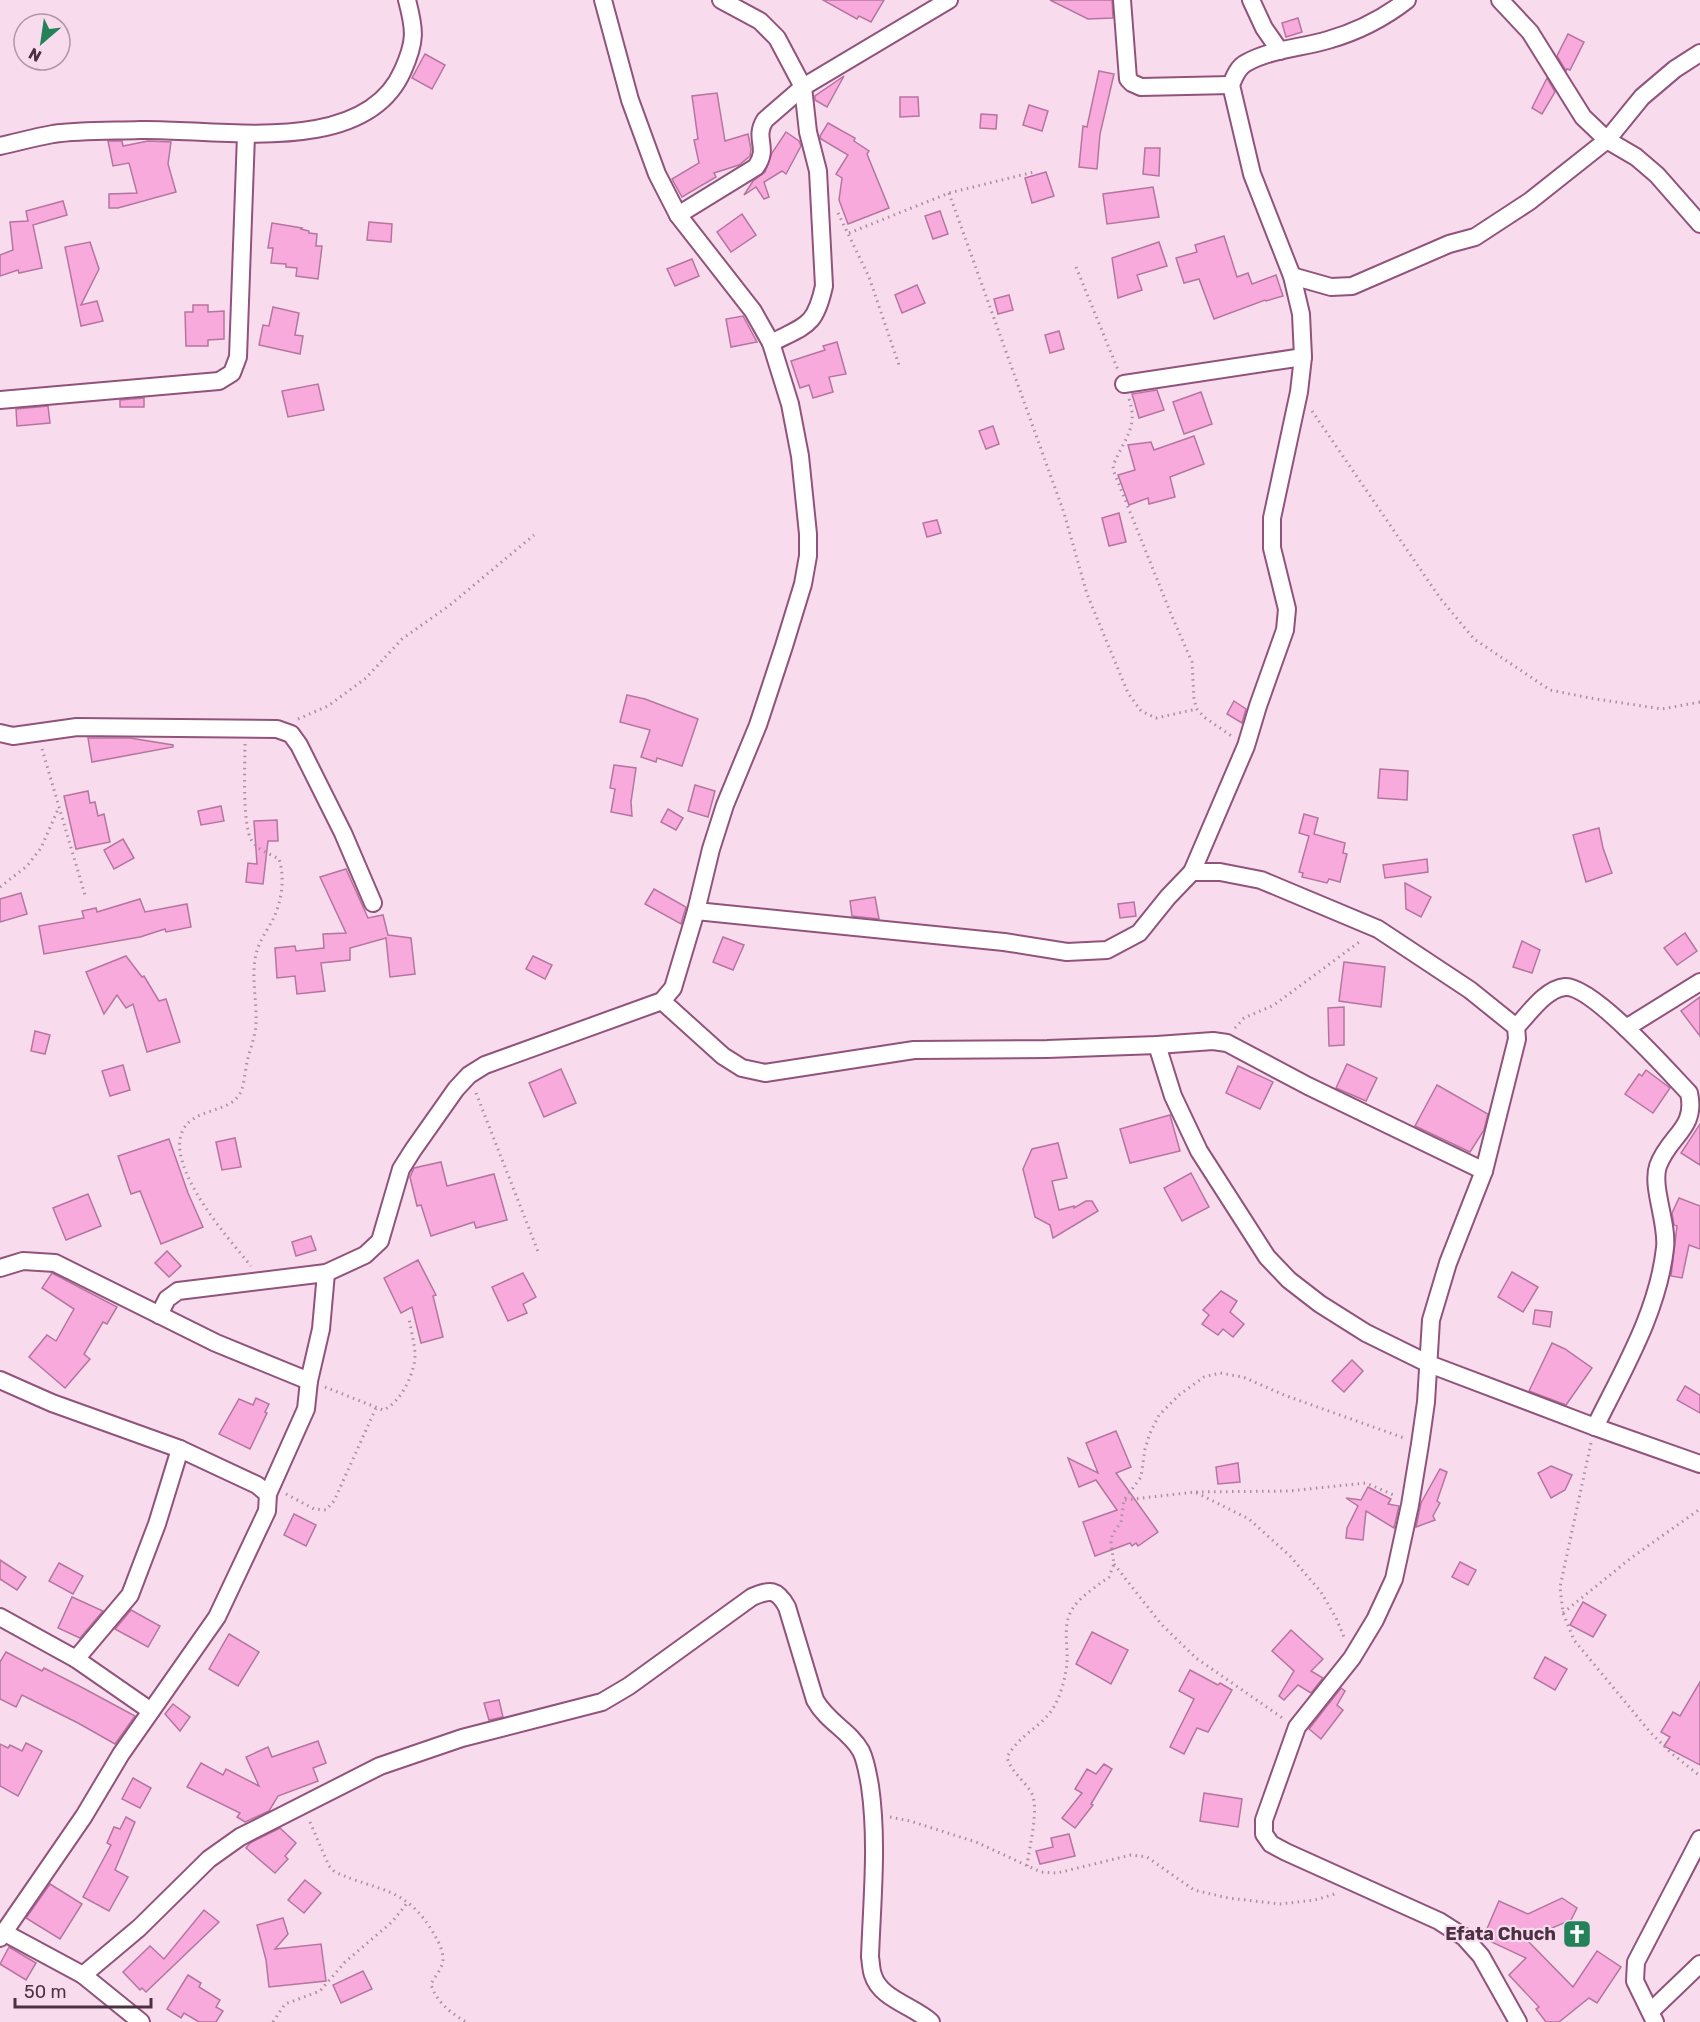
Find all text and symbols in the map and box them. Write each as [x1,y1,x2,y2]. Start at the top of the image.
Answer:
north arrow [12,12,72,72]
text: N [25,44,45,66]
church icon: Efata Chuch [1561,1918,1593,1950]
place label: Efata Chuch [1445,1923,1556,1945]
scale bar [15,1971,152,2009]
text: 50 m [24,1981,67,2003]

